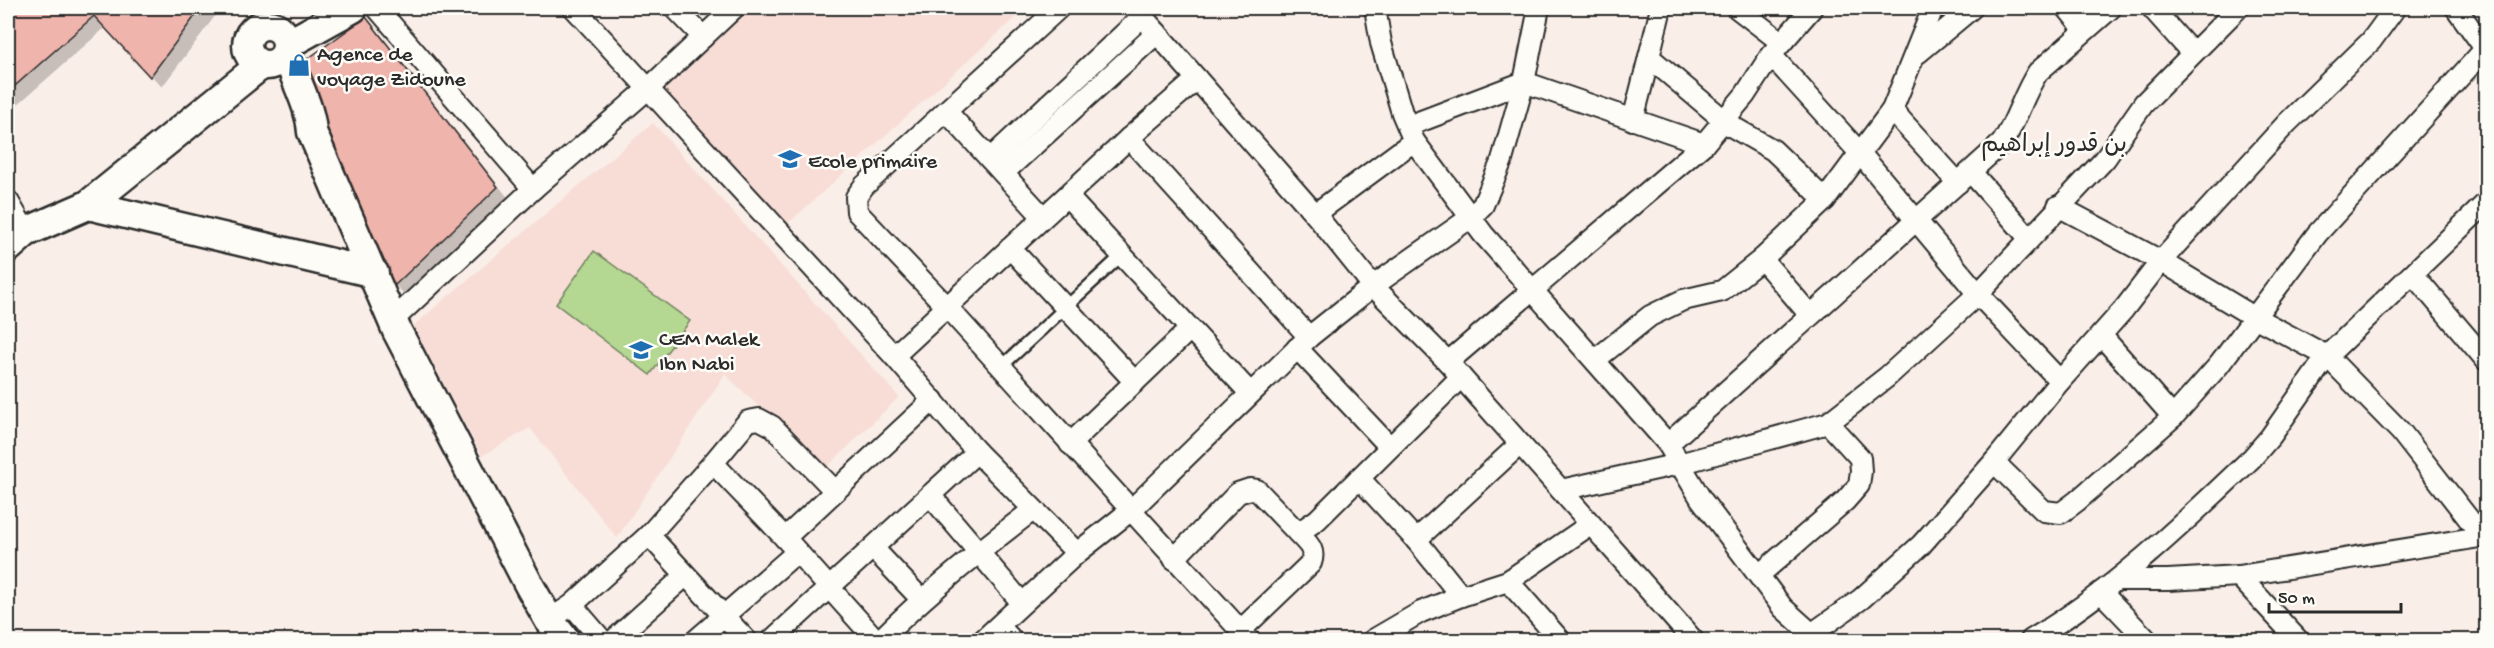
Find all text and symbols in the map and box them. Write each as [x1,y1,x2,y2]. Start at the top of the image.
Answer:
place label: Agence de voyage Zidoune [317,43,466,94]
shop icon: Agence de voyage Zidoune [286,52,312,78]
district label: بن قدور إبراهيم [1981,132,2127,161]
school or university icon: Ecole primaire [777,146,803,172]
place label: Ecole primaire [808,150,938,176]
place label: CEM Malek Ibn Nabi [659,328,761,379]
school or university icon: CEM Malek Ibn Nabi [628,337,654,363]
scale bar [2269,576,2401,614]
text: 50 m [2278,589,2315,610]

